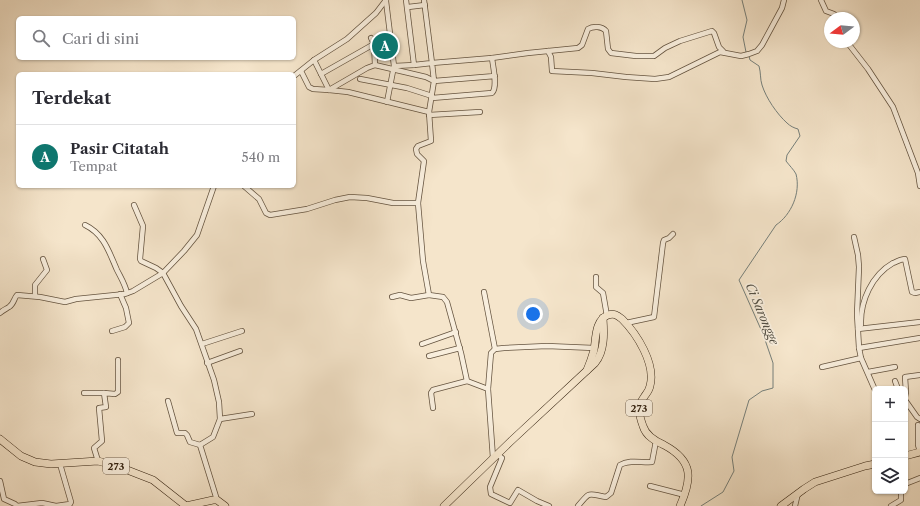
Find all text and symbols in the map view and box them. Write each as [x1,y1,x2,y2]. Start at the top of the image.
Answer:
north arrow [824,12,860,48]
search box [16,16,296,60]
icon: search [30,27,52,49]
text: Cari di sini [62,29,139,48]
pin: A [372,31,398,61]
text: Terdekat [32,88,111,108]
text: Pasir Citatah [70,139,169,158]
text: A [40,149,50,165]
text: 540 m [242,149,280,165]
text: Tempat [70,158,117,174]
water label: Ci Sarongge [743,281,783,348]
your location [523,304,543,324]
map controls [872,386,908,494]
button: + [872,386,908,422]
road number: 273 [626,400,652,416]
button: − [872,422,908,458]
road number: 273 [103,458,129,474]
button: layers [872,458,908,494]

